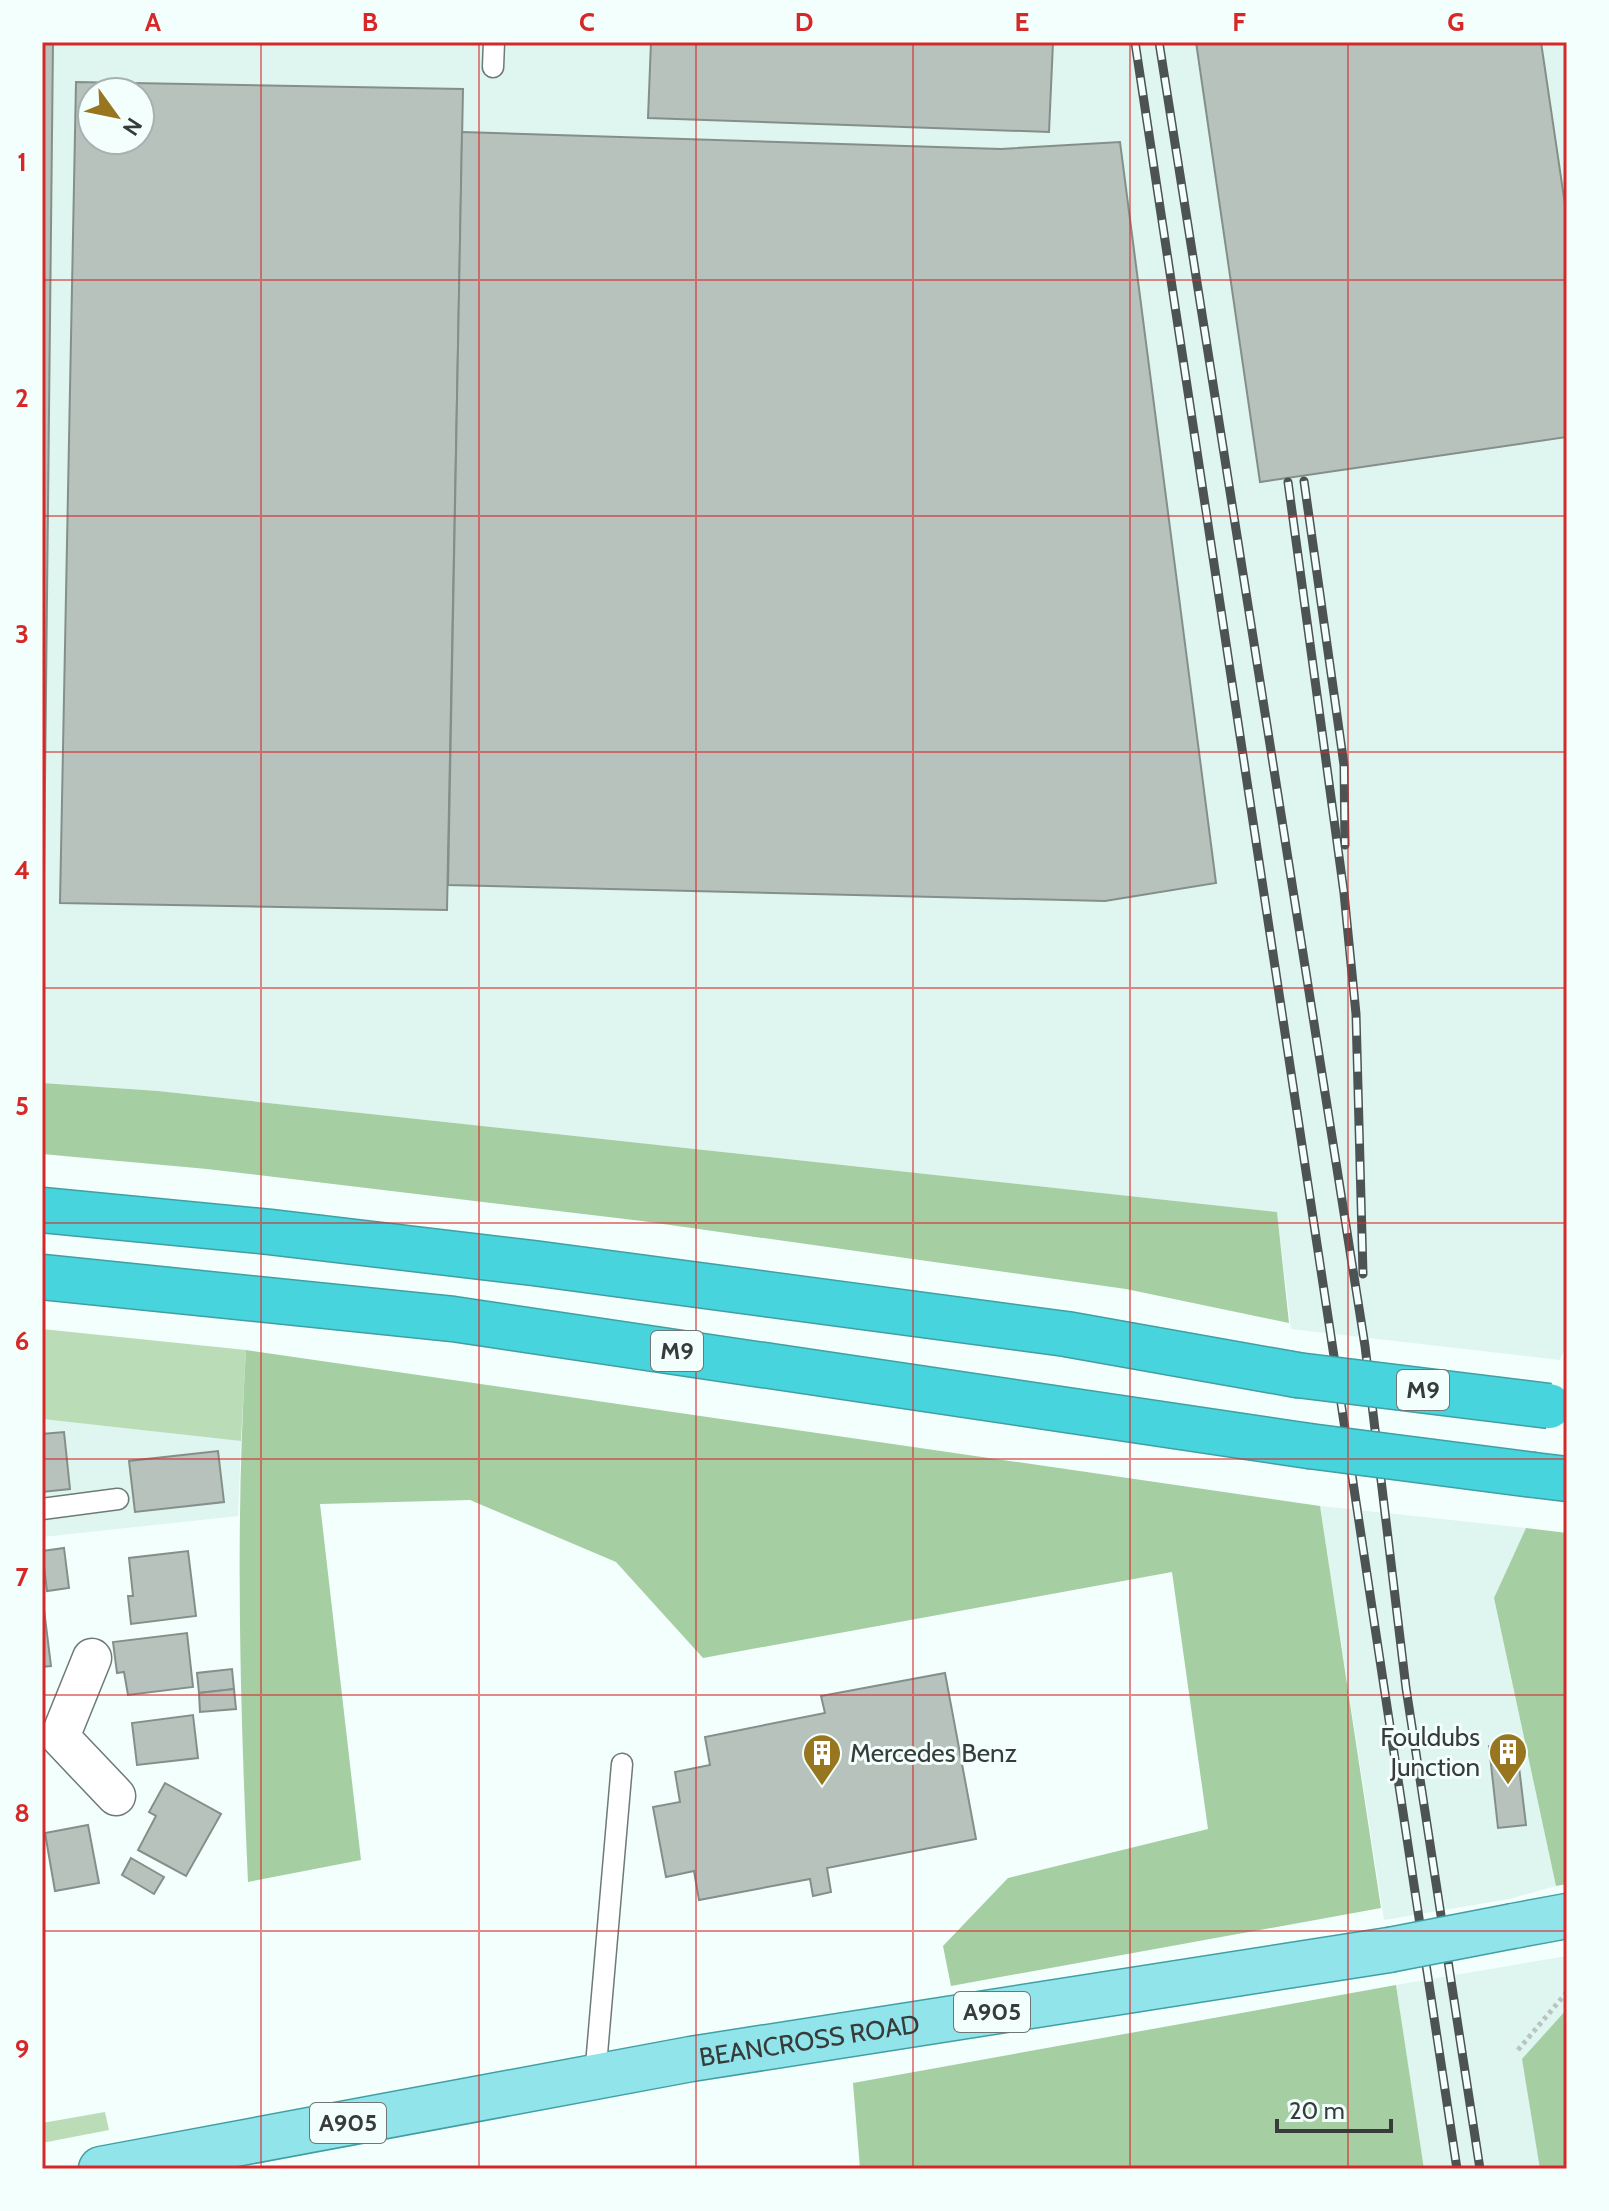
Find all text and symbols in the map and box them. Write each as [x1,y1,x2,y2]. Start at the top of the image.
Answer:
text: A [145,6,162,38]
text: B [362,6,378,38]
text: C [579,6,595,38]
text: D [795,6,813,38]
text: E [1015,6,1029,38]
text: F [1232,6,1246,38]
text: G [1447,6,1465,38]
north arrow [76,76,156,156]
text: N [117,113,148,140]
text: 1 [17,146,27,178]
text: 2 [15,382,29,414]
text: 3 [15,618,29,650]
text: 4 [14,854,30,886]
text: 5 [15,1090,29,1122]
text: 6 [15,1325,29,1357]
road number: M9 [651,1331,703,1371]
road number: M9 [1397,1370,1449,1410]
text: 7 [15,1561,29,1593]
place label: Fouldubs Junction [1380,1721,1480,1783]
building icon: Fouldubs Junction [1487,1731,1529,1786]
building icon: Mercedes Benz [801,1732,843,1787]
place label: Mercedes Benz [850,1737,1017,1769]
text: 8 [14,1797,30,1829]
road number: A905 [954,1992,1030,2032]
street label: BEANCROSS ROAD [697,2008,922,2073]
text: 9 [15,2033,29,2065]
scale bar [1277,2083,1391,2133]
text: 20 m [1289,2096,1345,2125]
road number: A905 [310,2103,386,2143]

